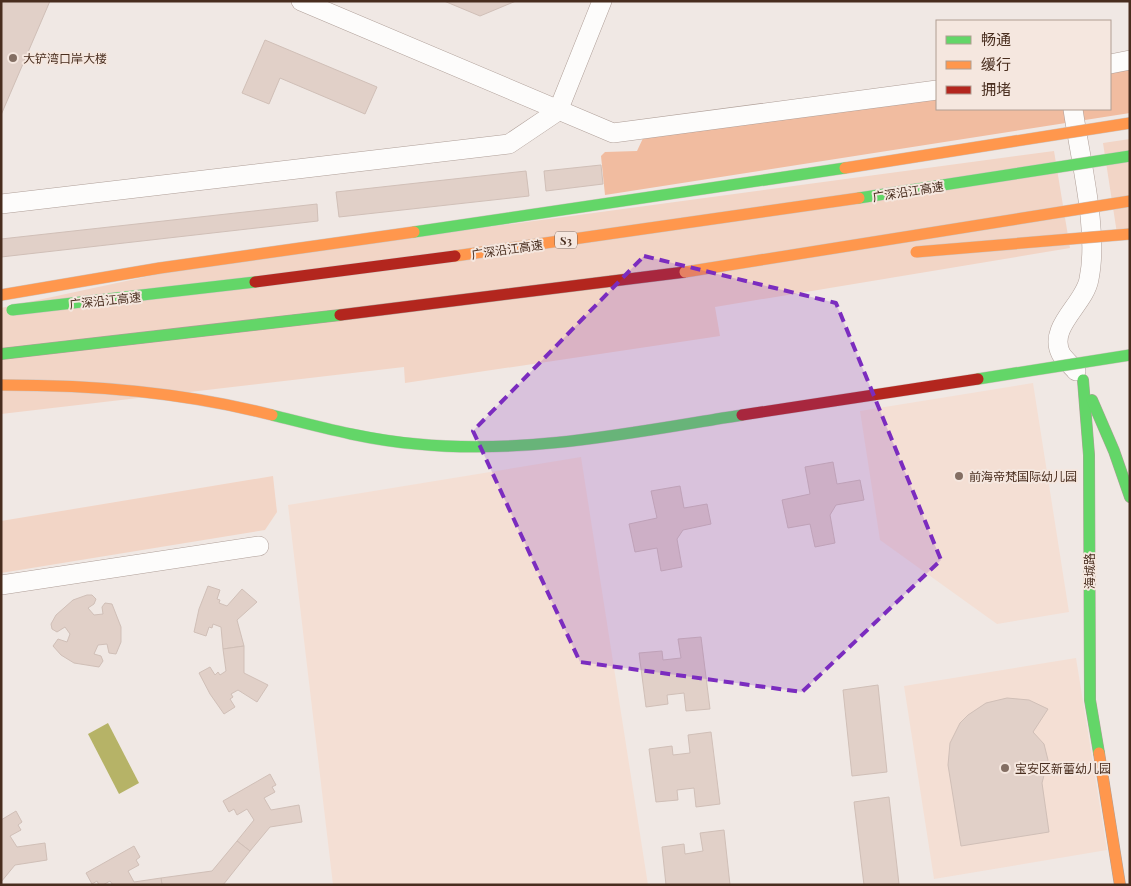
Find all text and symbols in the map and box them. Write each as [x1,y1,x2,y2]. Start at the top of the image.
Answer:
legend [936,20,1111,110]
text: 畅通 [981,29,1011,49]
place label: 大铲湾口岸大楼 [23,50,107,66]
marker: 大铲湾口岸大楼 [7,52,19,64]
text: 缓行 [981,54,1011,74]
text: 拥堵 [981,79,1011,99]
street label: 广深沿江高速 [871,177,945,205]
road number: S3 [555,232,577,248]
street label: 广深沿江高速 [470,236,544,262]
street label: 广深沿江高速 [68,288,142,312]
place label: 前海帝梵国际幼儿园 [969,468,1077,484]
marker: 前海帝梵国际幼儿园 [953,470,965,482]
street label: 海城路 [1081,553,1097,589]
place label: 宝安区新蕾幼儿园 [1015,760,1111,776]
marker: 宝安区新蕾幼儿园 [999,762,1011,774]

